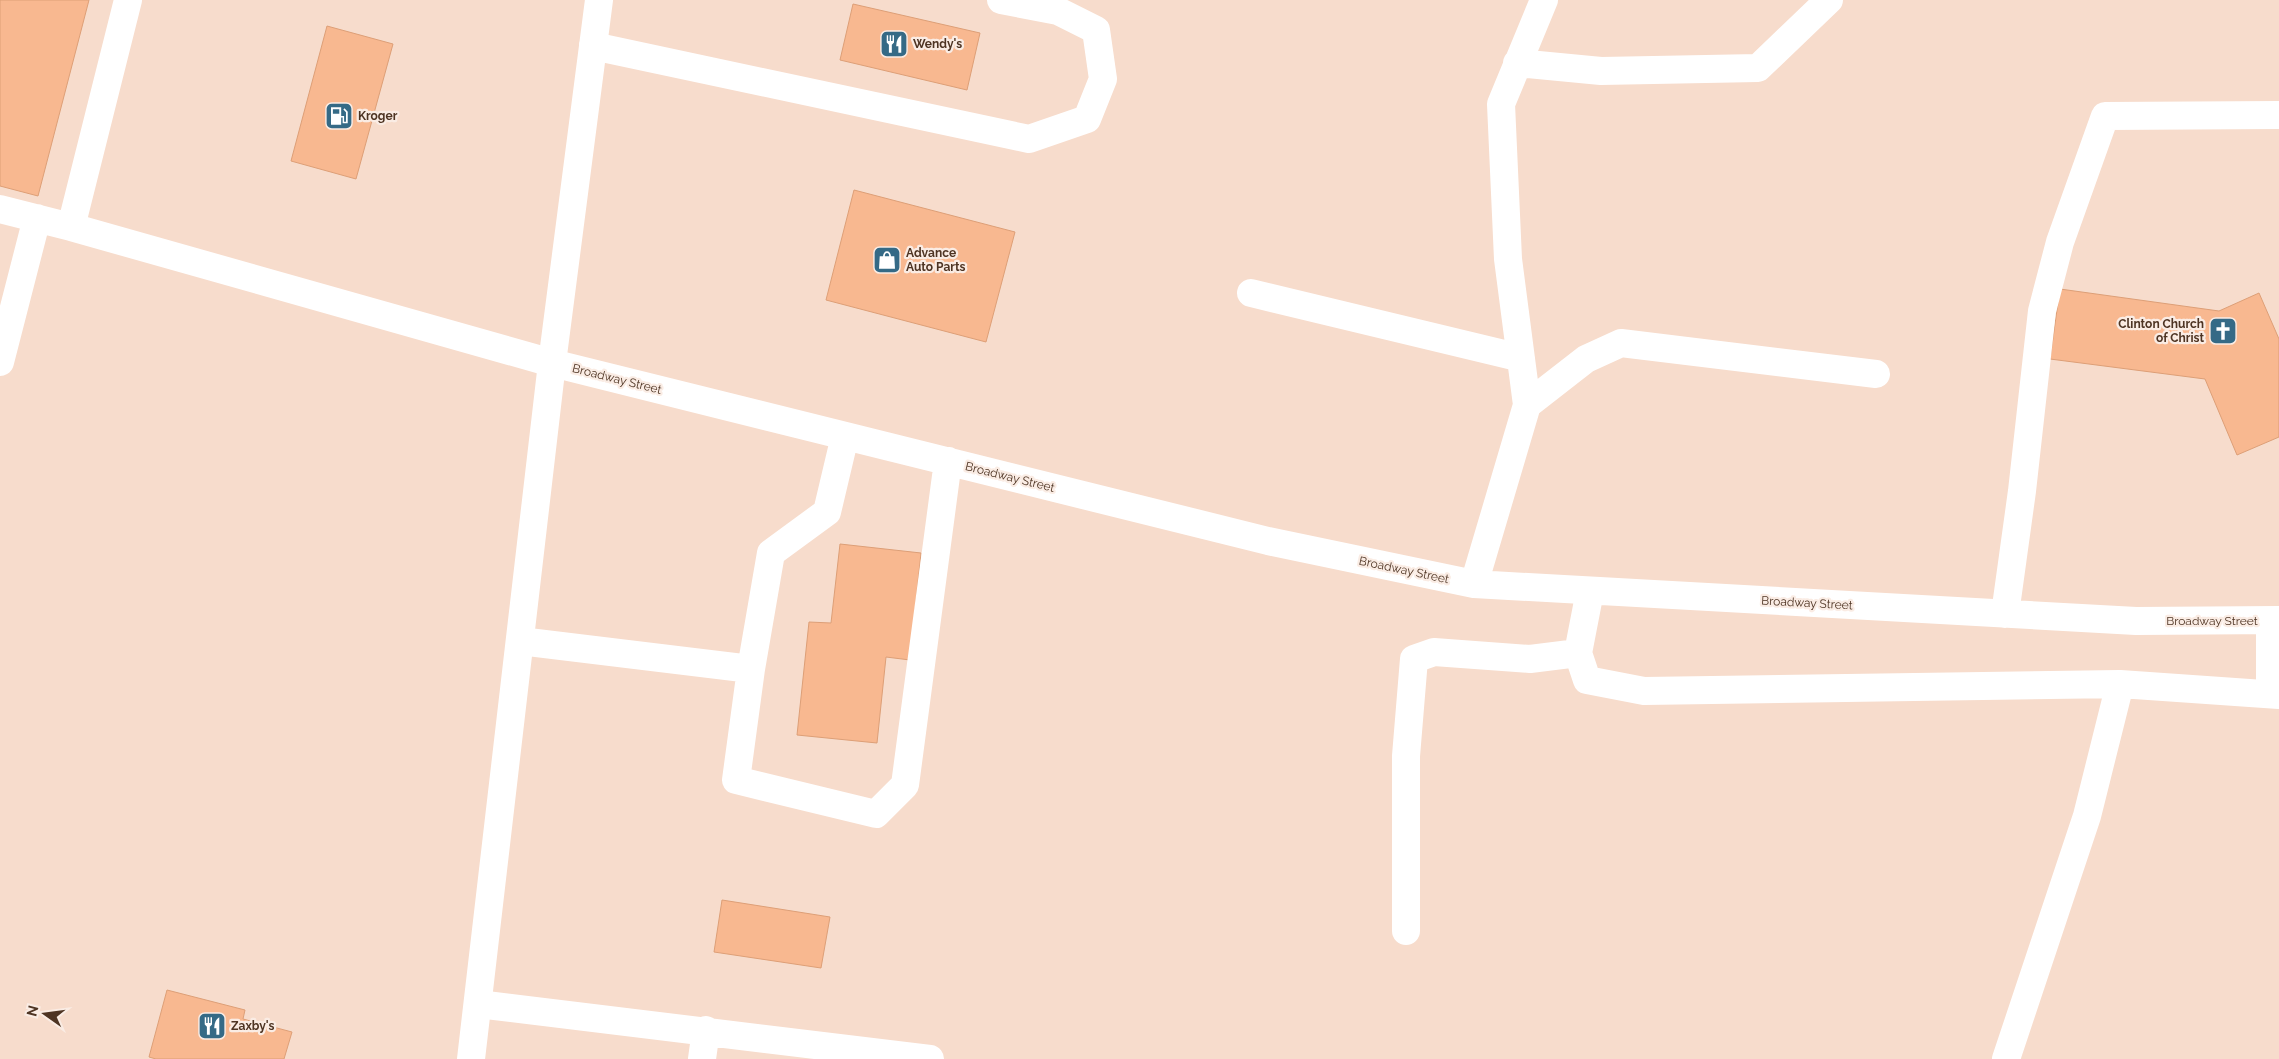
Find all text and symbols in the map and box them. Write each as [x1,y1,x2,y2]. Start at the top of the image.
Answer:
restaurant icon: Wendy's [879,29,909,59]
place label: Wendy's [913,37,962,51]
fuel station icon: Kroger [324,101,354,131]
place label: Kroger [358,109,398,123]
shop icon: Advance Auto Parts [872,245,902,275]
place label: Advance Auto Parts [906,246,966,274]
church icon: Clinton Church of Christ [2208,316,2238,346]
place label: Clinton Church of Christ [2118,317,2204,345]
street label: Broadway Street [571,361,663,397]
street label: Broadway Street [964,459,1056,495]
street label: Broadway Street [1358,554,1450,586]
street label: Broadway Street [1761,594,1853,612]
street label: Broadway Street [2166,614,2258,628]
north arrow [20,989,70,1039]
text: N [23,1004,41,1018]
restaurant icon: Zaxby's [197,1011,227,1041]
place label: Zaxby's [231,1019,274,1033]

